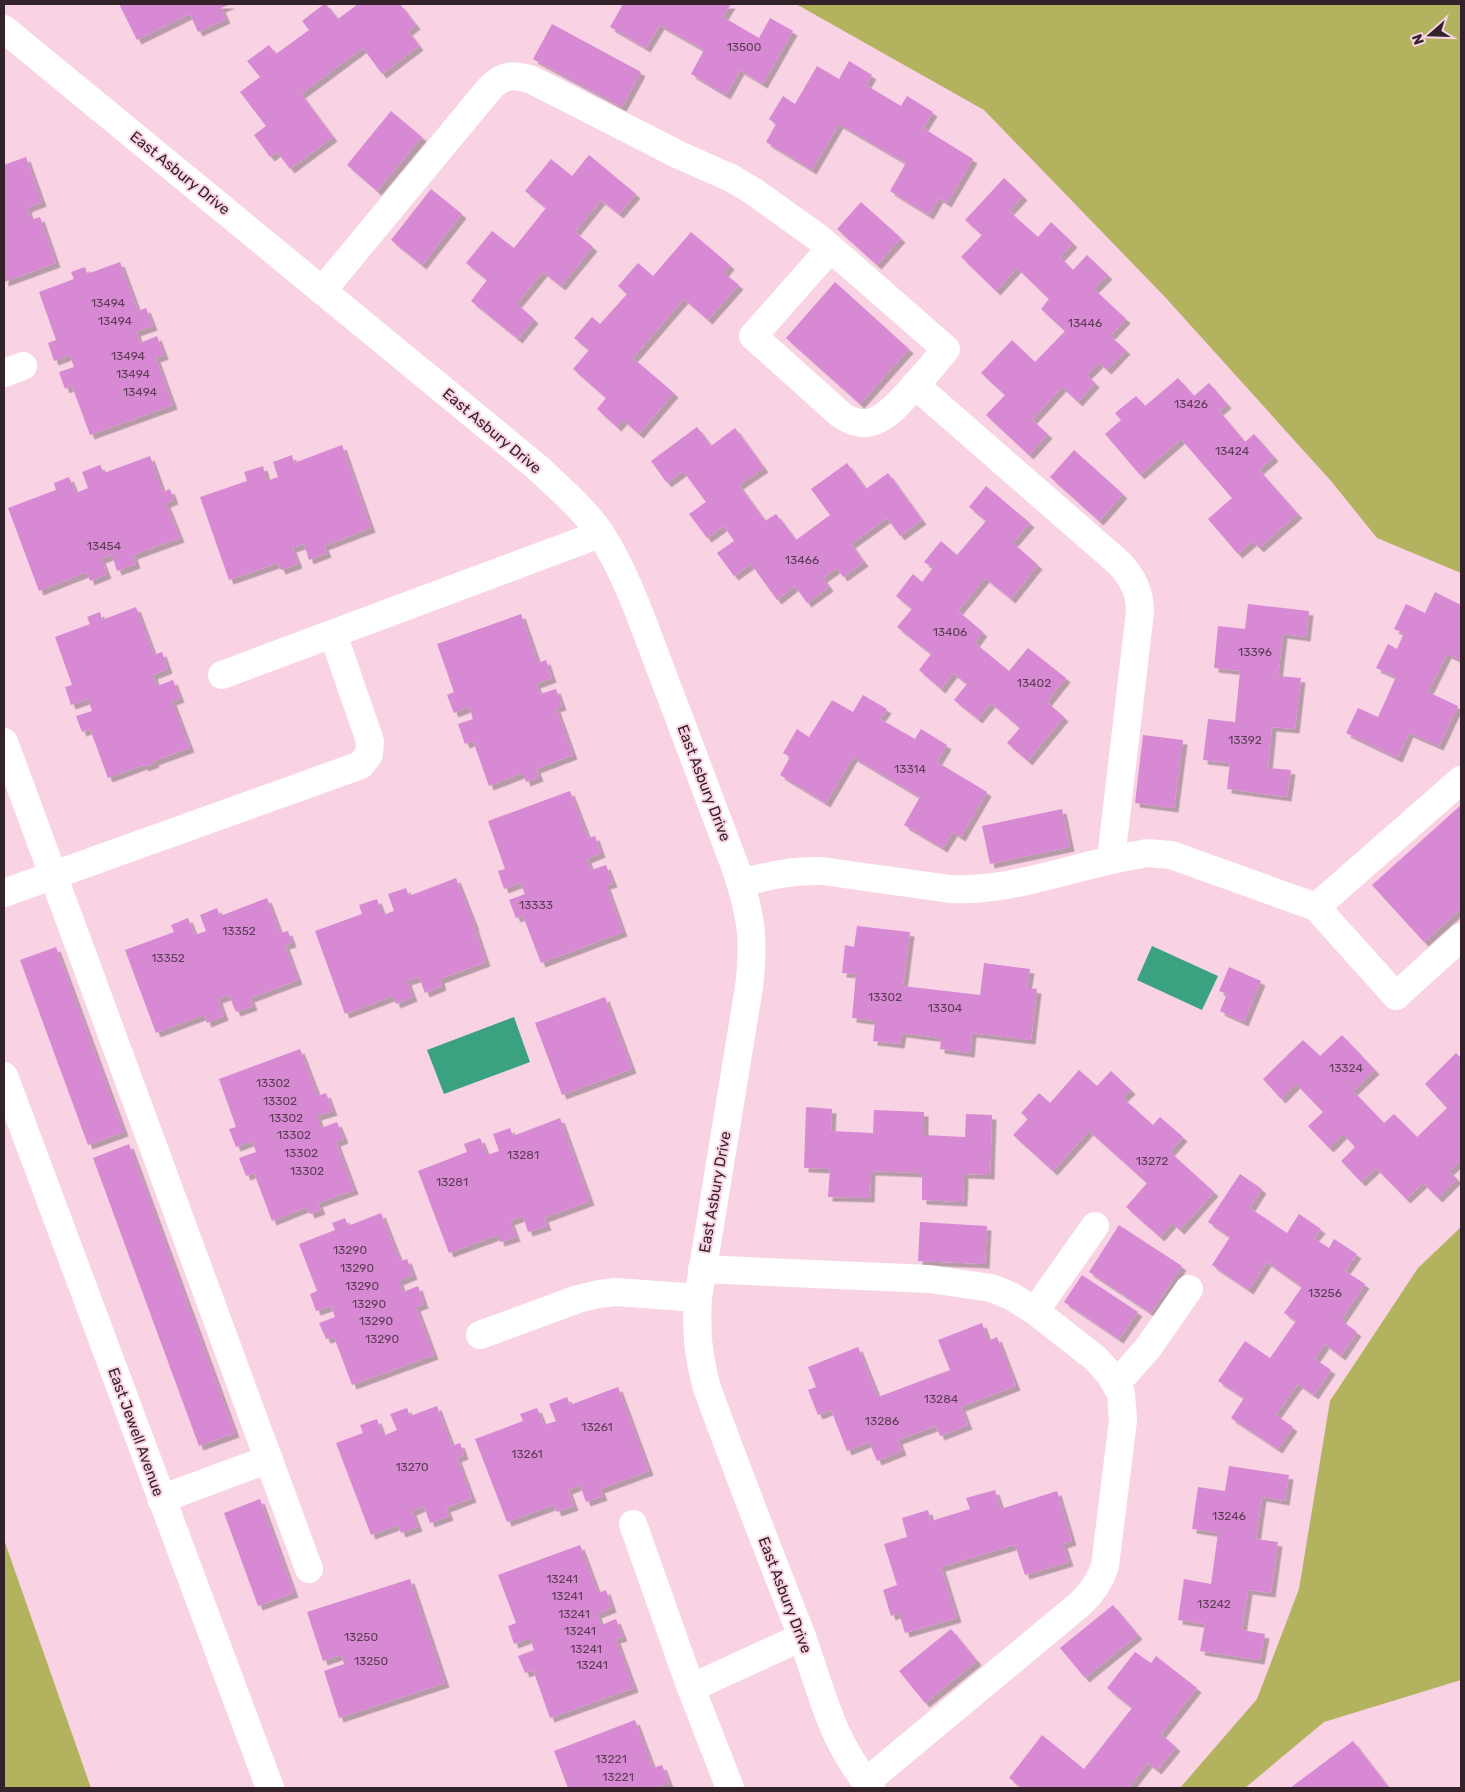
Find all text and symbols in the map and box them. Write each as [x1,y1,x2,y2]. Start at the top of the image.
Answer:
north arrow [1405,10,1455,60]
text: N [1409,32,1428,47]
house number: 13500 [727,40,761,54]
street label: East Asbury Drive [126,127,234,219]
house number: 13494 [91,296,126,310]
house number: 13494 [98,314,133,328]
house number: 13446 [1068,316,1102,330]
house number: 13494 [111,349,146,363]
house number: 13494 [116,367,151,381]
house number: 13494 [123,385,158,399]
street label: East Asbury Drive [439,385,545,477]
house number: 13426 [1174,397,1208,411]
house number: 13424 [1215,444,1250,458]
house number: 13454 [87,539,122,553]
house number: 13466 [785,553,819,567]
house number: 13406 [933,625,967,639]
house number: 13396 [1238,645,1272,659]
house number: 13402 [1017,676,1051,690]
street label: East Asbury Drive [674,722,734,844]
house number: 13392 [1228,733,1262,747]
house number: 13314 [894,762,927,776]
house number: 13333 [519,898,553,912]
house number: 13352 [222,924,256,938]
house number: 13352 [151,951,185,965]
house number: 13302 [868,990,902,1004]
house number: 13304 [928,1001,963,1015]
house number: 13324 [1329,1061,1364,1075]
house number: 13302 [256,1076,290,1090]
house number: 13302 [263,1094,297,1108]
house number: 13302 [269,1111,303,1125]
house number: 13302 [277,1128,311,1142]
street label: East Asbury Drive [695,1130,735,1254]
house number: 13302 [284,1146,318,1160]
house number: 13281 [507,1148,539,1162]
house number: 13272 [1136,1154,1168,1168]
house number: 13302 [290,1164,324,1178]
house number: 13281 [436,1175,468,1189]
house number: 13290 [333,1243,367,1257]
house number: 13290 [340,1261,374,1275]
house number: 13290 [345,1279,379,1293]
house number: 13256 [1308,1286,1342,1300]
house number: 13290 [352,1297,386,1311]
house number: 13290 [359,1314,393,1328]
house number: 13290 [365,1332,399,1346]
street label: East Jewell Avenue [104,1365,168,1499]
house number: 13284 [924,1392,959,1406]
house number: 13286 [865,1414,899,1428]
house number: 13261 [581,1420,613,1434]
house number: 13261 [511,1447,543,1461]
house number: 13270 [395,1460,429,1474]
house number: 13246 [1212,1509,1246,1523]
street label: East Asbury Drive [755,1534,815,1656]
house number: 13241 [546,1572,578,1586]
house number: 13241 [551,1589,583,1603]
house number: 13242 [1197,1597,1231,1611]
house number: 13241 [558,1607,590,1621]
house number: 13241 [564,1624,596,1638]
house number: 13250 [344,1630,378,1644]
house number: 13241 [570,1642,602,1656]
house number: 13250 [354,1654,388,1668]
house number: 13241 [576,1658,608,1672]
house number: 13221 [595,1752,627,1766]
house number: 13221 [602,1770,634,1784]

